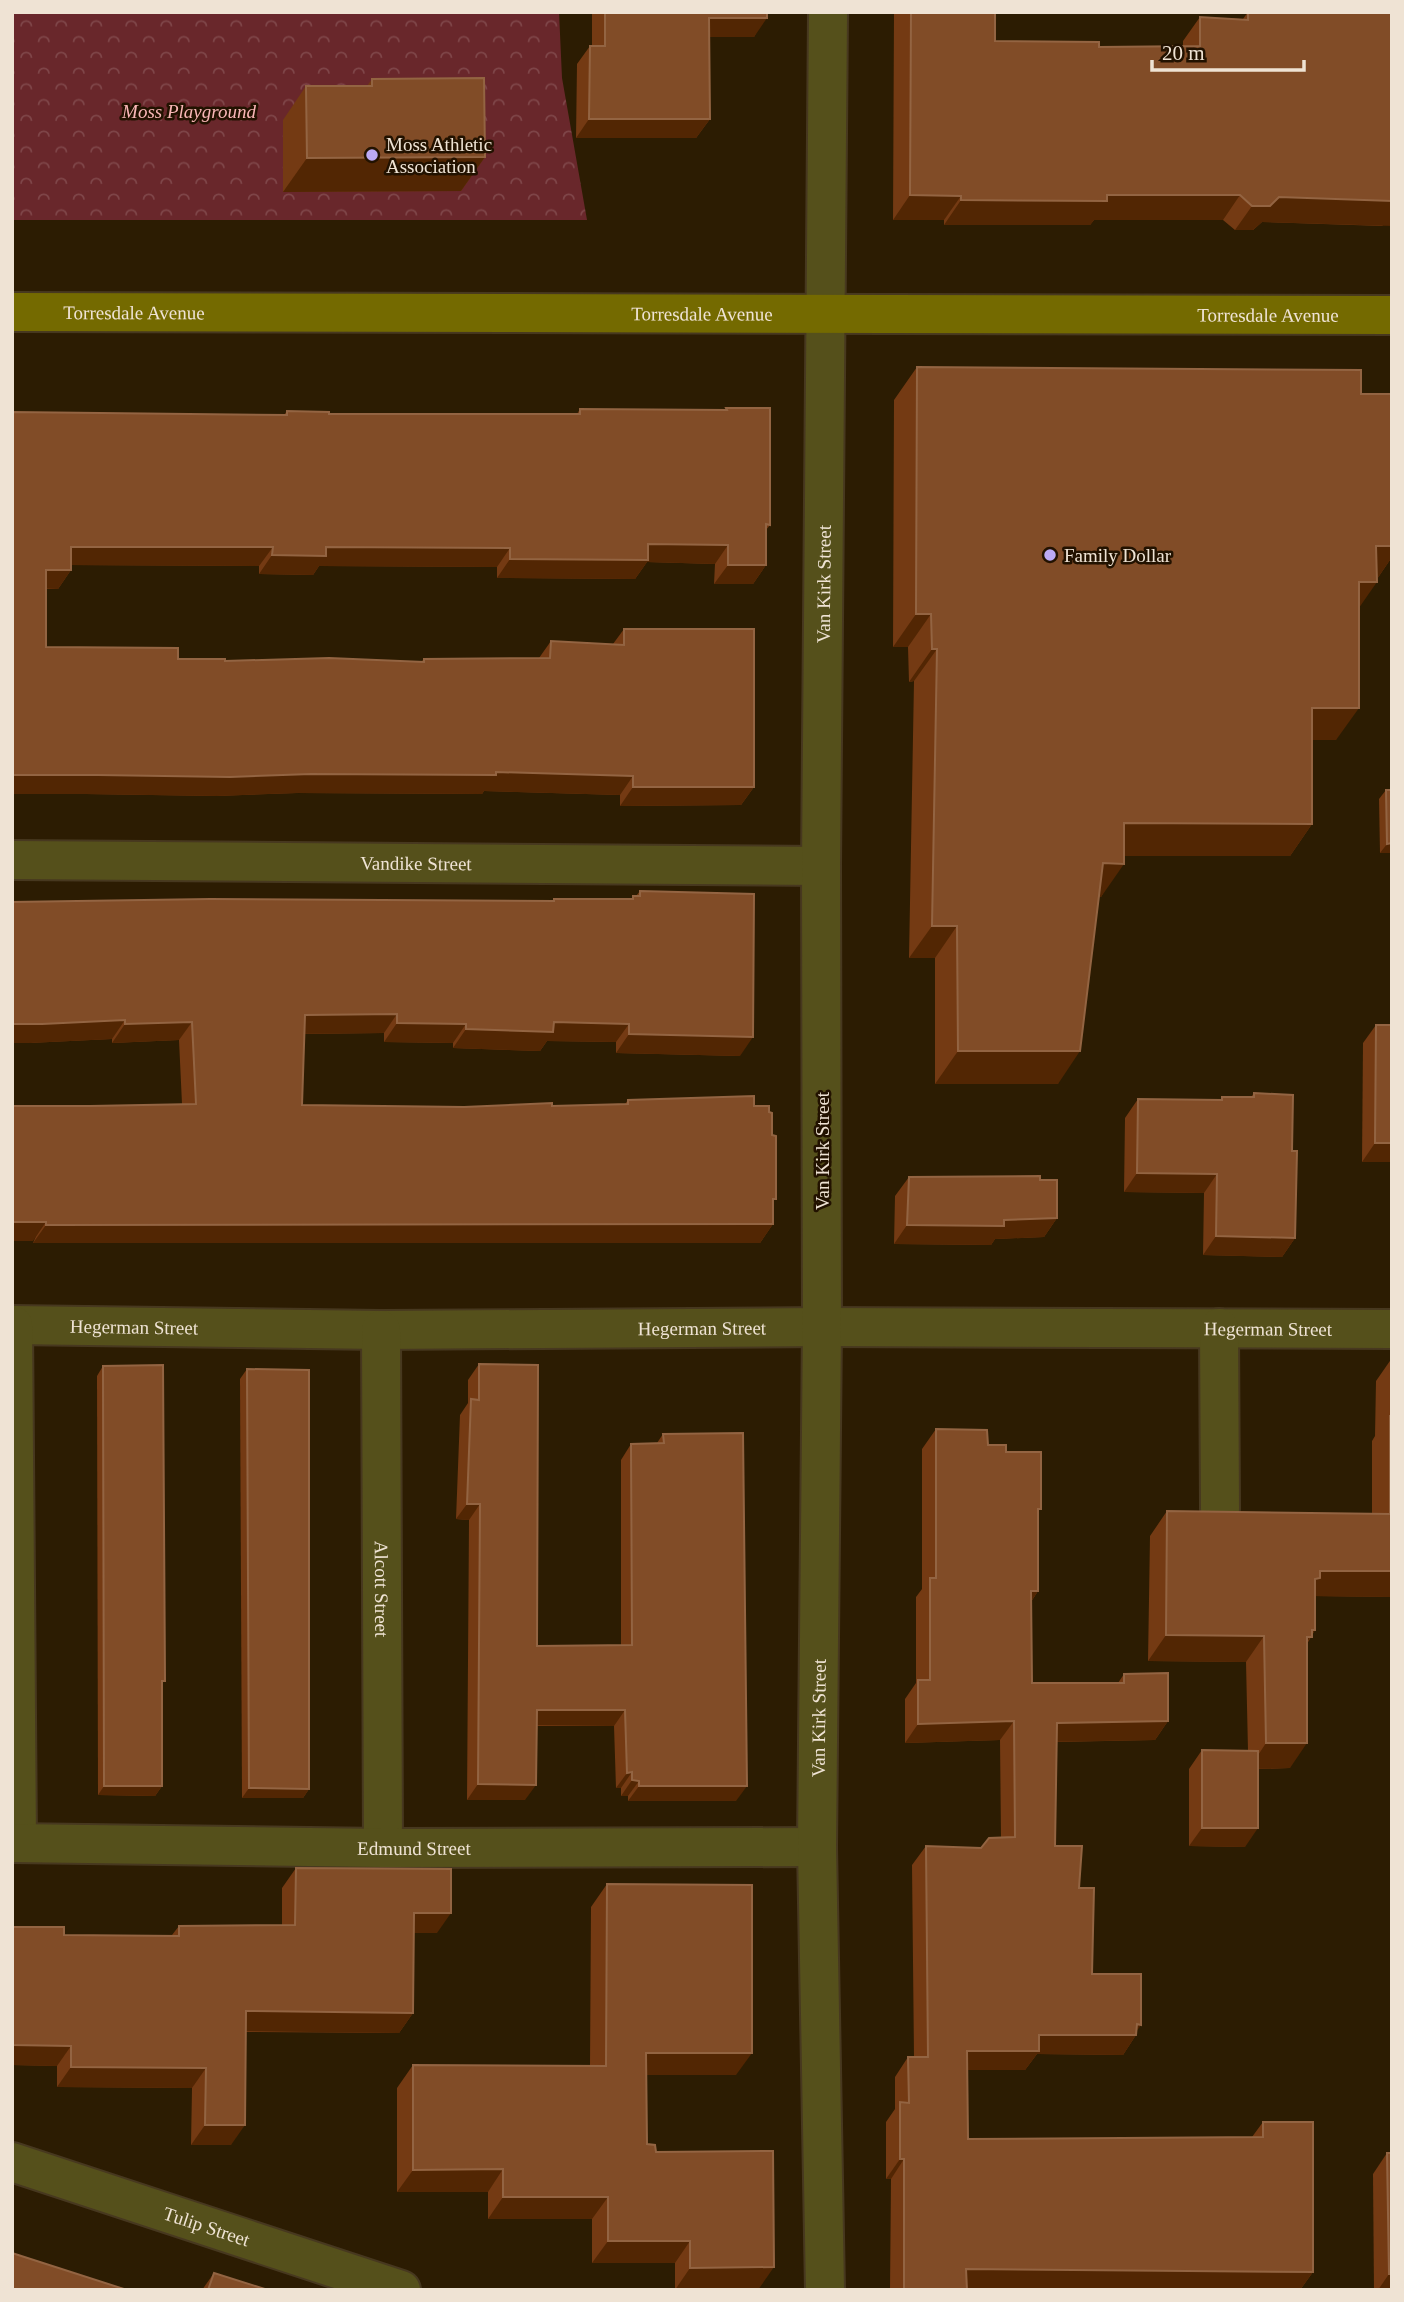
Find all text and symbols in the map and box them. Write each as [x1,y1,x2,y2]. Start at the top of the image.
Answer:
scale bar [1152,28,1304,72]
text: 20 m [1162,41,1205,65]
park label: Moss Playground [121,101,256,122]
place label: Moss Athletic Association [386,134,492,177]
marker: Moss Athletic Association [364,147,380,163]
street label: Torresdale Avenue [63,302,205,323]
street label: Torresdale Avenue [631,303,773,324]
street label: Torresdale Avenue [1197,304,1339,325]
street label: Van Kirk Street [812,524,834,643]
place label: Family Dollar [1064,545,1172,566]
marker: Family Dollar [1042,547,1058,563]
street label: Vandike Street [360,852,472,874]
street label: Van Kirk Street [812,1091,833,1210]
street label: Hegerman Street [70,1315,199,1338]
street label: Hegerman Street [638,1317,767,1339]
street label: Hegerman Street [1204,1318,1333,1339]
street label: Alcott Street [371,1541,393,1638]
street label: Van Kirk Street [807,1658,829,1777]
street label: Edmund Street [357,1837,471,1859]
street label: Tulip Street [161,2202,253,2250]

